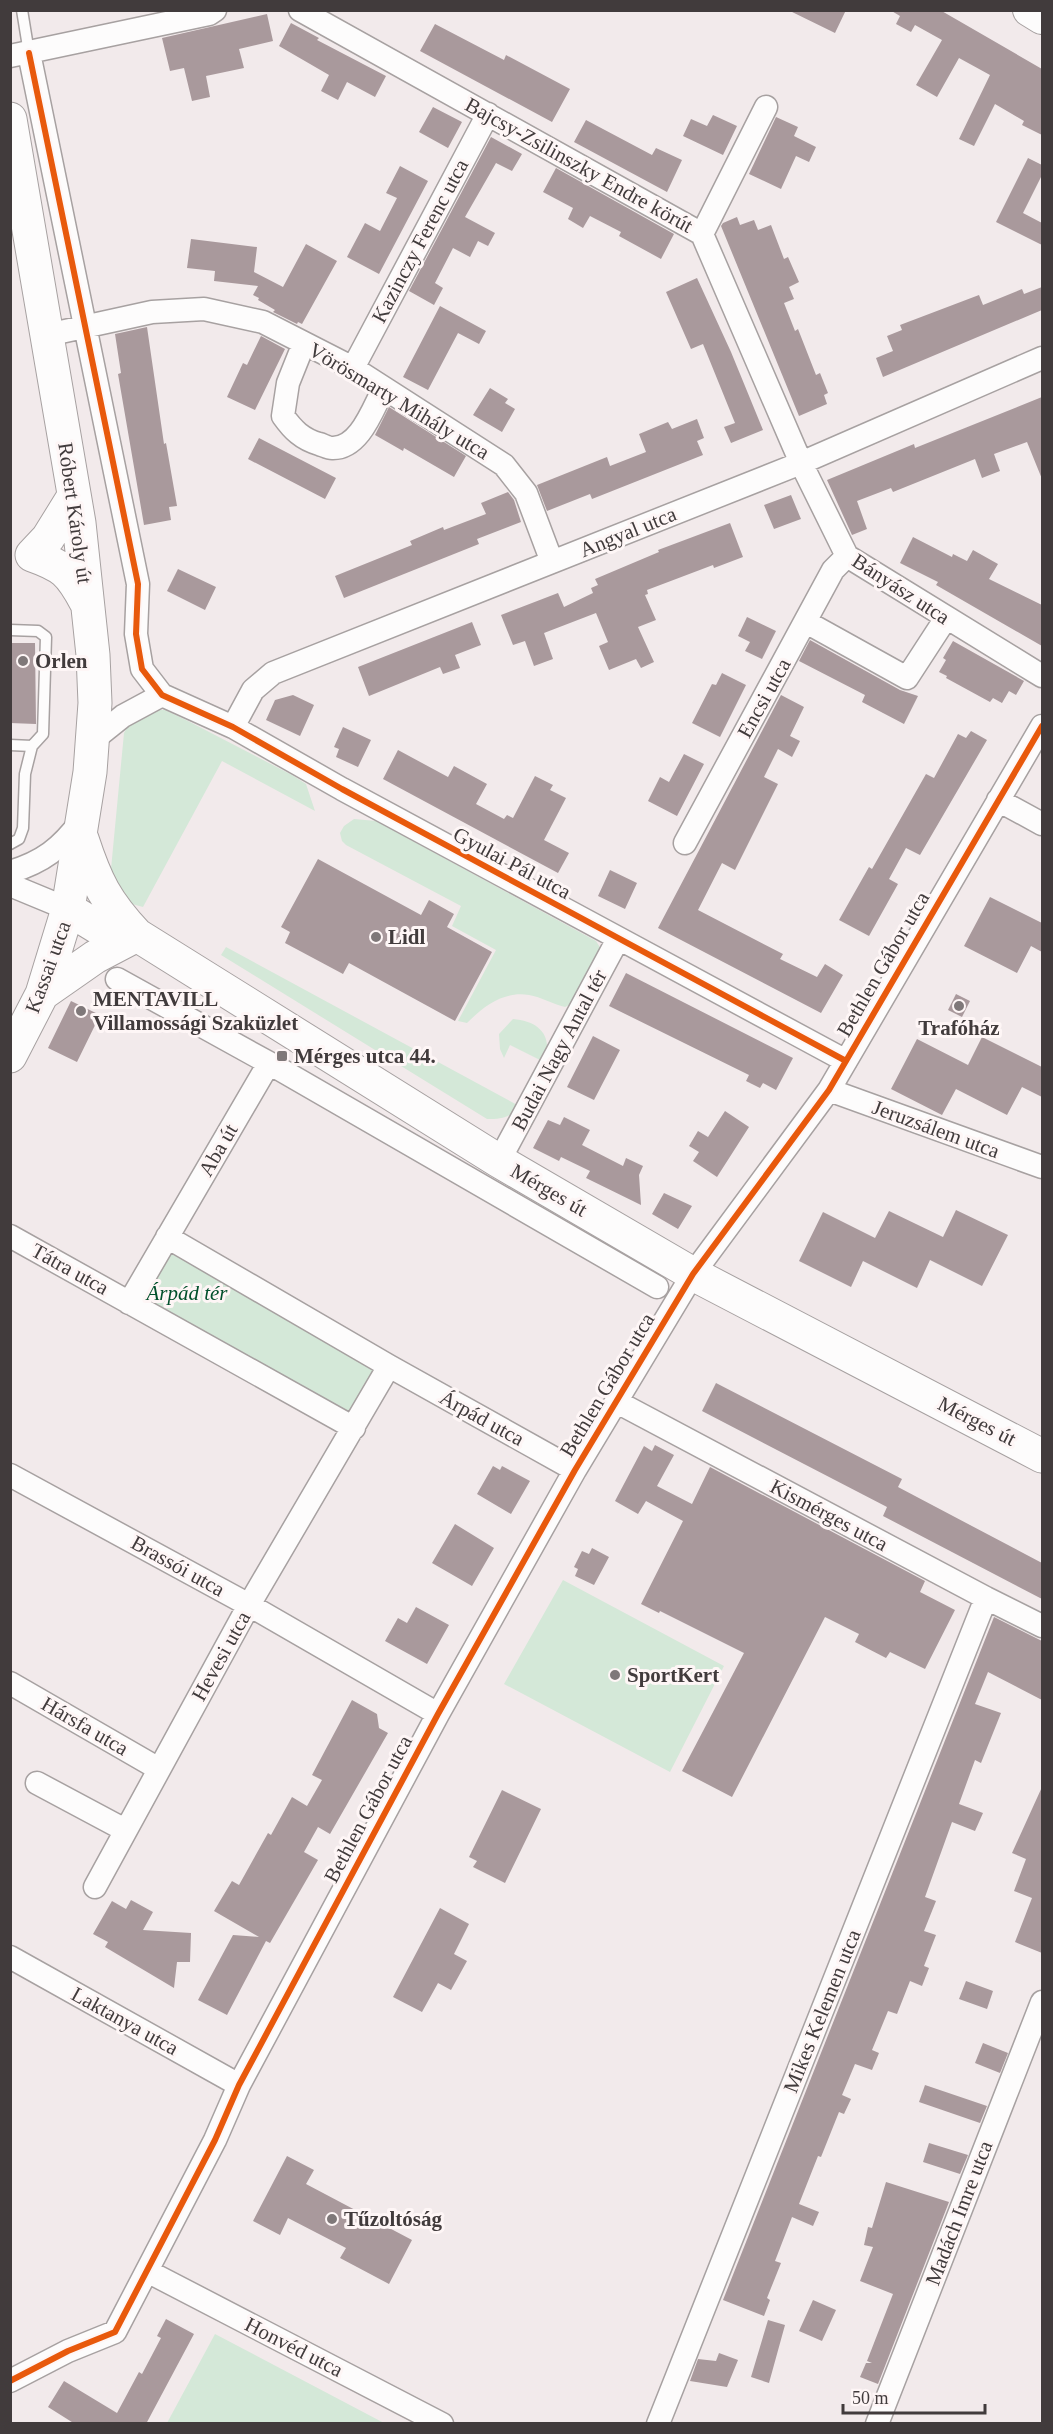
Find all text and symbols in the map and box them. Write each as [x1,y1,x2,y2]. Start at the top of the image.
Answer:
street label: Bajcsy-Zsilinszky Endre körút [461,92,697,238]
street label: Kazinczy Ferenc utca [367,154,474,327]
street label: Vörösmarty Mihály utca [304,338,494,465]
street label: Róbert Károly út [53,441,97,585]
street label: Angyal utca [576,502,680,562]
street label: Bányász utca [848,549,955,630]
place label: Orlen [35,649,88,673]
marker: Orlen [16,654,30,668]
street label: Encsi utca [732,654,796,742]
street label: Gyulai Pál utca [449,822,575,904]
street label: Bethlen Gábor utca [832,887,935,1041]
street label: Kassai utca [20,917,76,1016]
place label: Lidl [388,925,426,949]
marker: Lidl [369,930,383,944]
street label: Budai Nagy Antal tér [506,965,612,1135]
place label: MENTAVILL Villamossági Szaküzlet [93,987,298,1035]
marker: Trafóház [952,999,966,1013]
marker: MENTAVILL Villamossági Szaküzlet [74,1004,88,1018]
place label: Trafóház [918,1016,1000,1040]
place label: Mérges utca 44. [294,1044,436,1068]
marker: Mérges utca 44. [275,1049,289,1063]
street label: Jeruzsálem utca [869,1095,1003,1163]
street label: Aba út [193,1119,243,1180]
street label: Mérges út [507,1159,592,1222]
street label: Tátra utca [27,1238,113,1300]
park label: Árpád tér [144,1281,228,1305]
street label: Bethlen Gábor utca [555,1308,660,1461]
street label: Árpád utca [436,1385,529,1451]
street label: Mérges út [934,1391,1020,1451]
street label: Kismérges utca [766,1474,892,1556]
street label: Brassói utca [127,1530,230,1602]
street label: Hevesi utca [187,1606,256,1705]
place label: SportKert [627,1663,719,1687]
marker: SportKert [608,1668,622,1682]
street label: Hársfa utca [37,1692,133,1761]
street label: Bethlen Gábor utca [319,1731,417,1887]
street label: Mikes Kelemen utca [778,1925,866,2096]
street label: Laktanya utca [67,1982,183,2061]
street label: Madách Imre utca [920,2137,998,2289]
place label: Tűzoltóság [344,2207,443,2231]
marker: Tűzoltóság [325,2212,339,2226]
street label: Honvéd utca [241,2312,348,2382]
scale bar [843,2377,986,2415]
text: 50 m [852,2388,889,2408]

